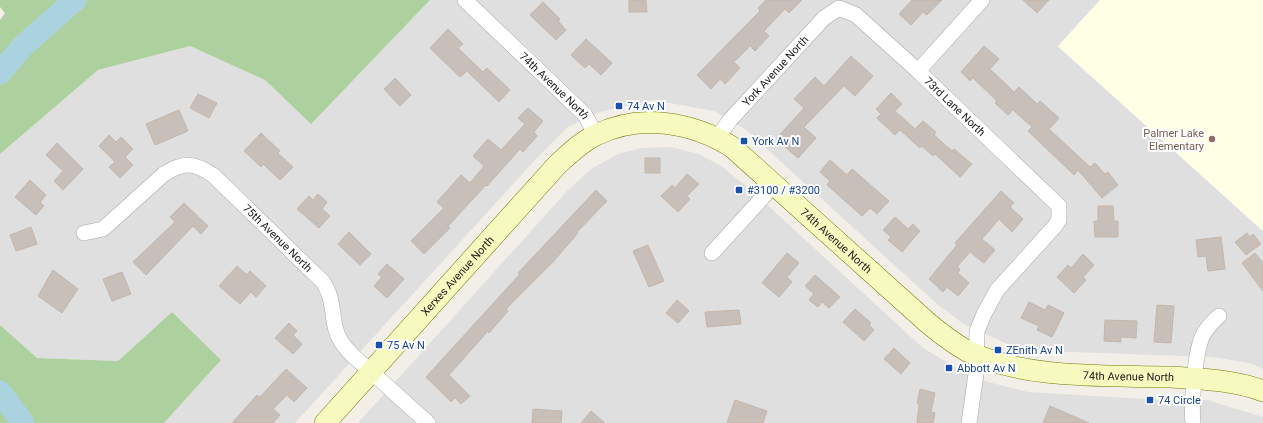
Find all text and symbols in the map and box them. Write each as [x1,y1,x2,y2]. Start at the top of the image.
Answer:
street label: York Avenue North [740,33,811,109]
street label: 74th Avenue North [517,49,592,121]
street label: 73rd Lane North [922,74,988,138]
place label: 74 Av N [627,100,665,113]
marker: 74 Av N [614,101,624,111]
place label: Palmer Lake Elementary [1143,127,1205,153]
marker: Palmer Lake Elementary [1207,134,1217,144]
place label: York Av N [752,135,799,148]
marker: York Av N [739,136,749,146]
place label: #3100 / #3200 [747,184,820,197]
marker: #3100 / #3200 [734,185,744,195]
street label: 75th Avenue North [240,201,315,274]
street label: 74th Avenue North [798,205,875,276]
street label: Xerxes Avenue North [418,233,497,318]
place label: 75 Av N [387,339,425,352]
marker: 75 Av N [374,340,384,350]
place label: ZEnith Av N [1006,344,1063,357]
marker: ZEnith Av N [993,345,1003,355]
place label: Abbott Av N [957,362,1016,375]
marker: Abbott Av N [944,363,954,373]
street label: 74th Avenue North [1082,369,1174,384]
place label: 74 Circle [1158,394,1201,407]
marker: 74 Circle [1145,395,1155,405]

